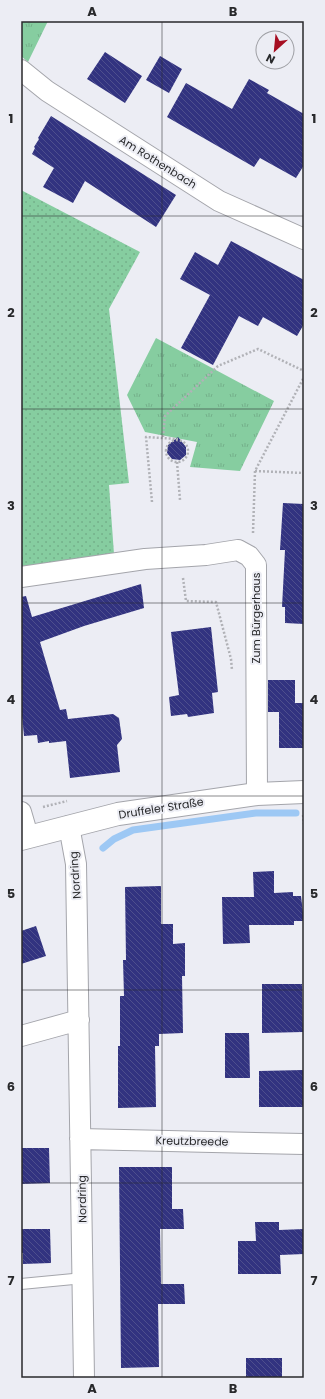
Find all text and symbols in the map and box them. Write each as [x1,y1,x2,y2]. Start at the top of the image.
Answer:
text: A [87,2,97,21]
text: B [229,2,238,21]
north arrow [255,30,295,70]
text: N [263,50,278,68]
text: 1 [9,109,13,128]
text: 1 [312,109,316,128]
street label: Am Rothenbach [116,132,200,192]
text: 2 [7,303,15,322]
text: 2 [310,303,318,322]
text: 3 [7,496,15,515]
text: 3 [310,496,318,515]
street label: Zum Bürgerhaus [248,572,264,663]
text: 4 [7,690,16,709]
text: 4 [310,690,319,709]
street label: Druffeler Straße [117,793,205,823]
street label: Nordring [65,851,85,899]
text: 5 [7,884,15,903]
text: 5 [310,884,318,903]
text: 6 [7,1077,15,1096]
text: 6 [310,1077,318,1096]
street label: Kreutzbreede [155,1132,229,1150]
street label: Nordring [74,1175,90,1223]
text: 7 [8,1271,15,1290]
text: 7 [311,1271,318,1290]
text: A [87,1379,97,1398]
text: B [229,1379,238,1398]

